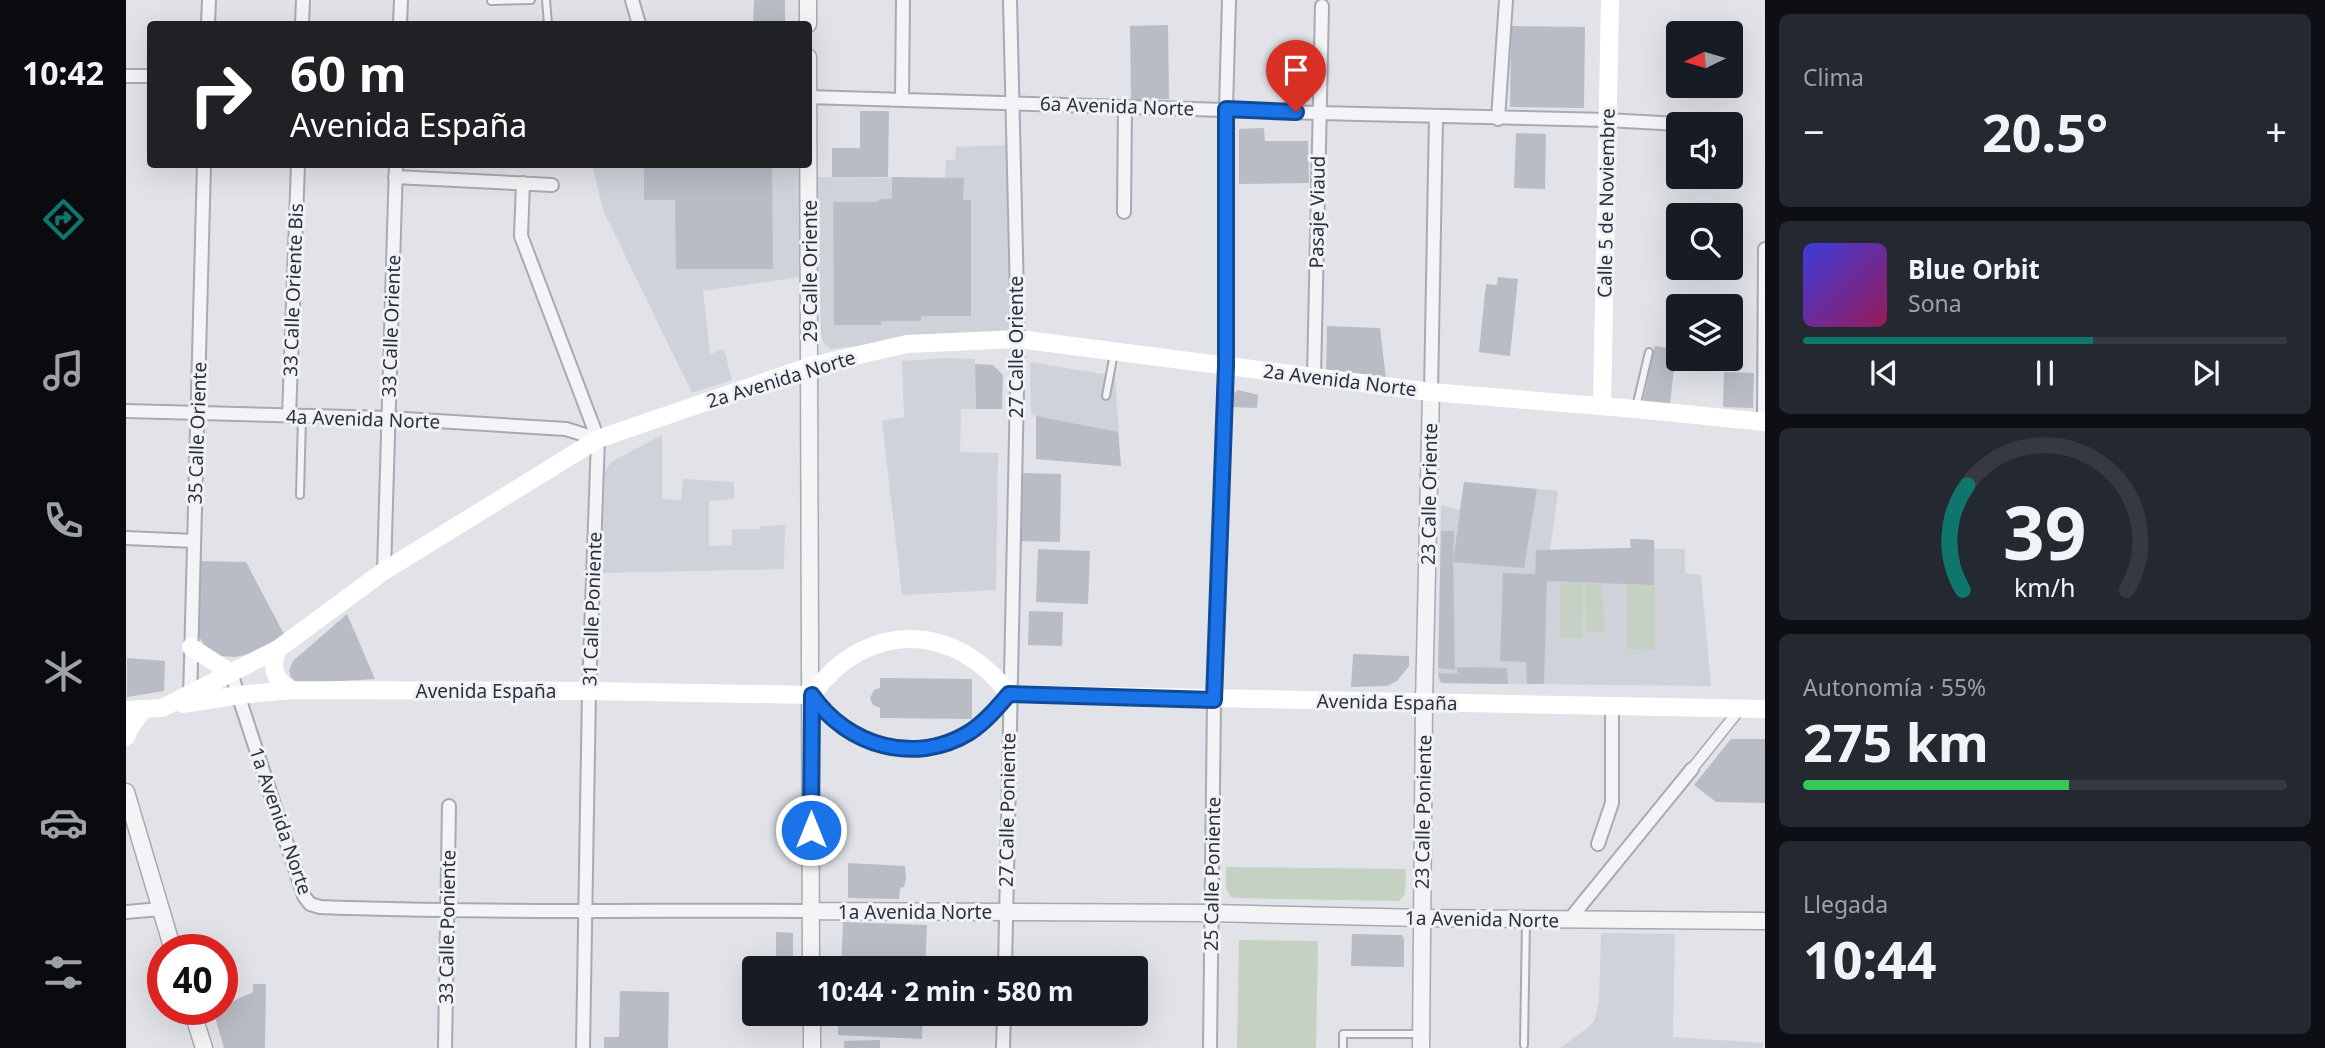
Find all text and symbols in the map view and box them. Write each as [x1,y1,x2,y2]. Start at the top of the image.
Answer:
north arrow [1666,21,1743,98]
map controls [1666,21,1743,371]
text: 60 m [290,40,407,106]
pin [1266,40,1326,112]
icon: right [175,49,266,140]
text: 10:42 [22,51,104,94]
icon: arrive [1277,51,1315,89]
text: Clima [1803,61,1864,93]
street label: 6a Avenida Norte [1039,90,1195,122]
text: 20.5° [1982,96,2108,167]
text: Avenida España [290,103,527,146]
text: − [1803,105,1825,157]
text: + [2265,105,2287,157]
street label: Calle 5 de Noviembre [1591,108,1621,298]
button: sound [1666,112,1743,189]
street label: Pasaje Viaud [1303,155,1331,269]
icon: directions [39,195,88,244]
street label: 29 Calle Oriente [797,200,823,342]
street label: 33 Calle Oriente Bis [277,203,309,377]
button: search [1666,203,1743,280]
text: Blue Orbit [1908,251,2040,287]
street label: 33 Calle Oriente [376,254,406,398]
street label: 27 Calle Oriente [1003,276,1029,418]
text: Sona [1908,287,1962,319]
button: layers [1666,294,1743,371]
street label: 2a Avenida Norte [703,344,859,414]
icon: music [39,346,88,395]
icon: previous [1865,354,1903,392]
icon: pause [2026,354,2064,392]
icon: next [2187,354,2225,392]
street label: 2a Avenida Norte [1262,358,1418,402]
street label: 35 Calle Oriente [182,361,212,505]
street label: 4a Avenida Norte [285,403,441,435]
street label: 23 Calle Oriente [1415,423,1443,565]
text: 39 [2003,482,2087,581]
icon: phone [39,496,88,545]
street label: 31 Calle Poniente [576,531,608,687]
text: km/h [2014,570,2076,604]
icon: climate [39,647,88,696]
text: Autonomía · 55% [1803,671,1986,703]
street label: Avenida España [416,678,556,704]
street label: Avenida España [1316,688,1458,716]
text: 275 km [1803,706,1989,777]
street label: 27 Calle Poniente [993,733,1021,887]
street label: 23 Calle Poniente [1409,735,1437,889]
street label: 1a Avenida Norte [244,744,318,898]
position arrow [774,793,848,867]
street label: 25 Calle Poniente [1198,797,1226,951]
icon: car [39,798,88,847]
street label: 33 Calle Poniente [433,850,461,1004]
text: Llegada [1803,888,1888,920]
street label: 1a Avenida Norte [838,899,992,925]
street label: 1a Avenida Norte [1405,905,1559,933]
text: 10:44 [1803,923,1937,994]
speed limit sign: 40 [147,934,238,1025]
icon: filters [39,948,88,997]
text: 10:44 · 2 min · 580 m [817,973,1073,1009]

